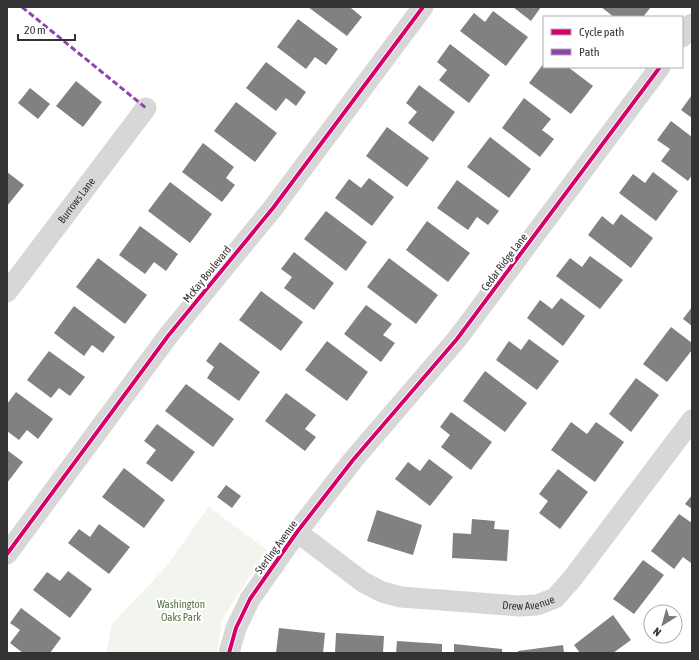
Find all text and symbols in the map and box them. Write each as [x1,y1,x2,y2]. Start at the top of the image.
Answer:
scale bar [18,16,75,42]
legend [543,16,683,68]
text: 20 m [24,23,46,37]
text: Cycle path [579,25,624,39]
text: Path [579,45,600,59]
street label: Burrows Lane [55,175,97,225]
street label: Cedar Ridge Lane [478,231,530,293]
street label: McKay Boulevard [181,243,233,305]
street label: Sterling Avenue [253,518,299,576]
street label: Drew Avenue [502,593,556,612]
park label: Washington Oaks Park [157,598,205,623]
north arrow [643,604,683,644]
text: N [651,625,663,639]

